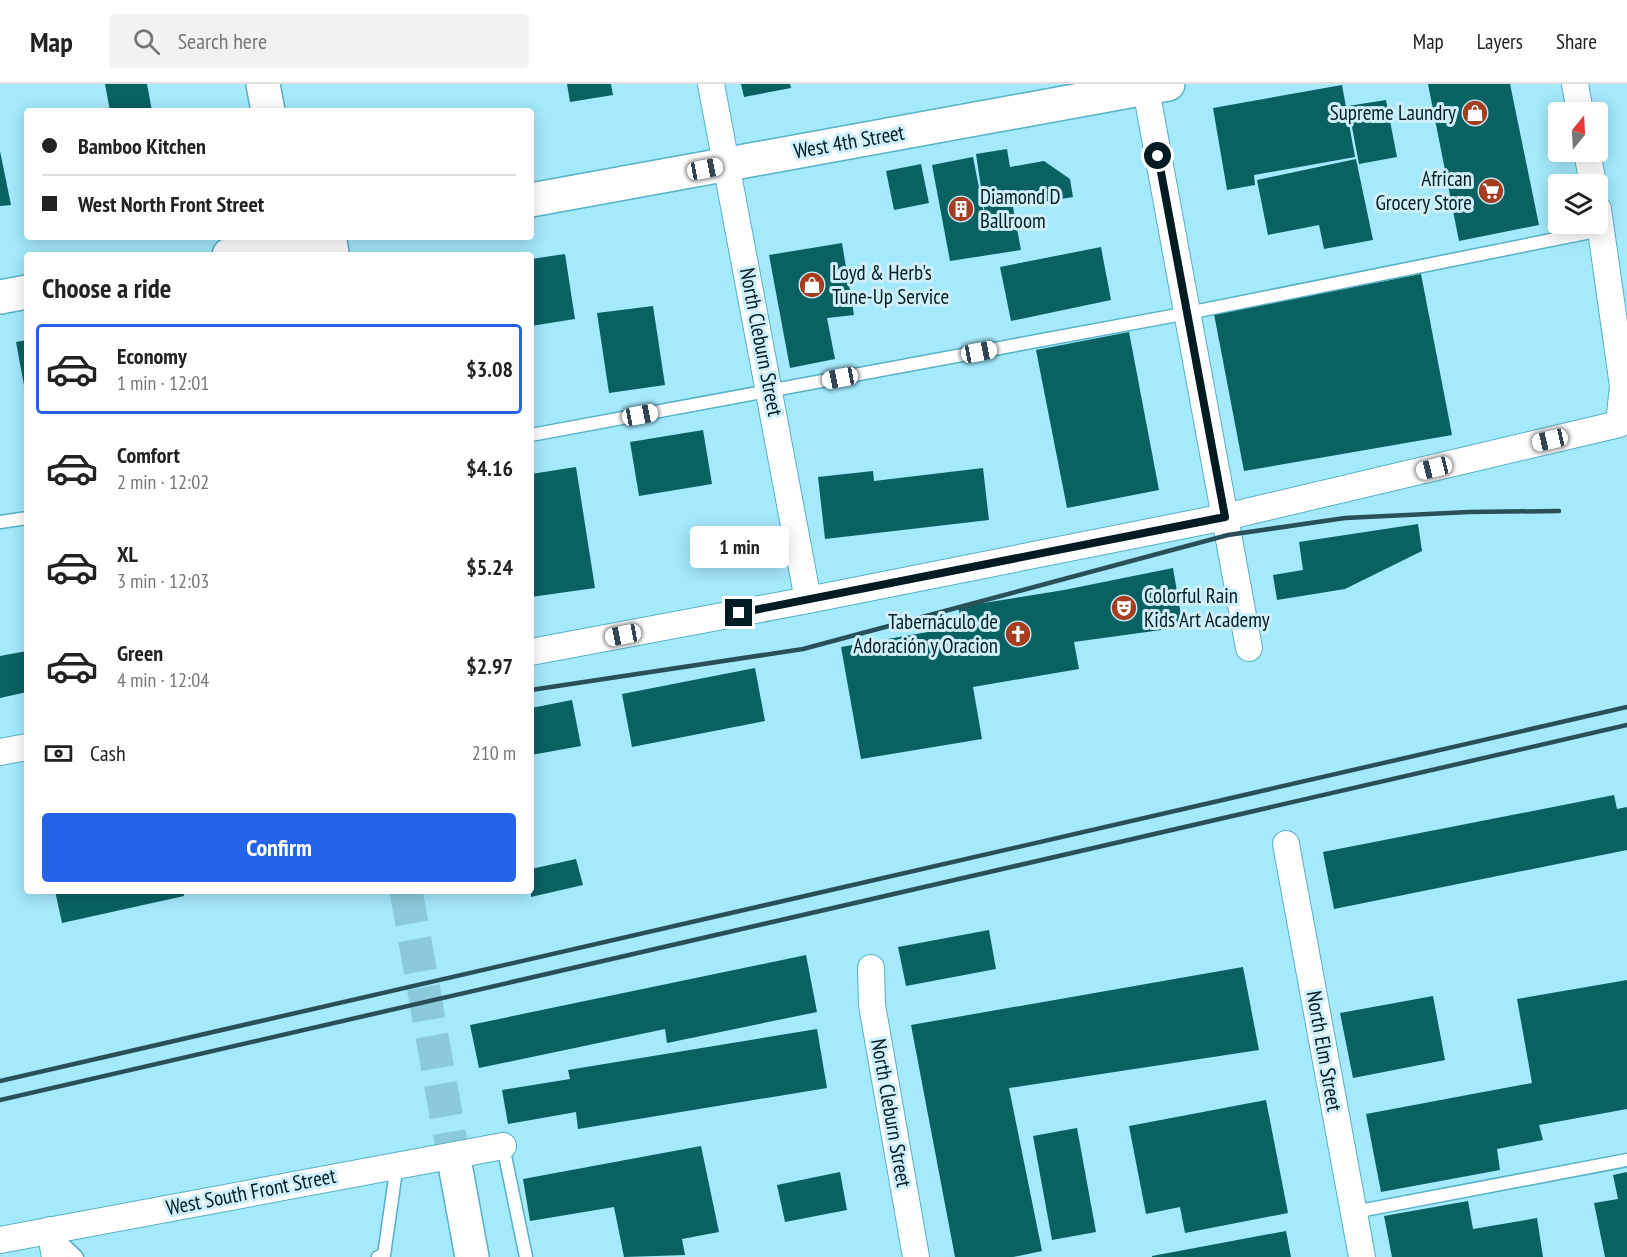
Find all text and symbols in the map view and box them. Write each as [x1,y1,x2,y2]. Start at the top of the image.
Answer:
search box [109,14,529,68]
text: Map [30,23,73,60]
icon: search [130,25,163,58]
text: Search here [178,27,267,55]
text: Map [1413,28,1444,55]
text: Layers [1477,28,1523,55]
text: Share [1556,28,1597,55]
shop icon: Supreme Laundry [1460,98,1490,128]
place label: Supreme Laundry [1330,99,1456,126]
north arrow [1548,102,1608,162]
map controls [1548,102,1608,234]
street label: West 4th Street [792,118,906,165]
text: Bamboo Kitchen [78,132,206,160]
route start [1144,142,1171,169]
car [686,157,724,181]
place label: African Grocery Store [1375,165,1472,216]
button: layers [1548,174,1608,234]
supermarket icon: African Grocery Store [1476,176,1506,206]
place label: Diamond D Ballroom [980,183,1061,234]
text: West North Front Street [78,190,264,218]
building icon: Diamond D Ballroom [946,194,976,224]
place label: Loyd & Herb's Tune-Up Service [832,259,949,310]
street label: North Cleburn Street [734,266,789,419]
shop icon: Loyd & Herb's Tune-Up Service [797,270,827,300]
text: Choose a ride [42,271,171,305]
car [960,340,998,364]
icon: car [45,342,99,396]
text: Economy [117,342,187,370]
text: $3.08 [466,355,513,383]
car [821,366,859,390]
text: 1 min · 12:01 [117,370,209,396]
car [621,403,659,427]
car [1530,427,1570,453]
icon: car [45,441,99,495]
text: Comfort [117,441,180,469]
text: $4.16 [466,454,513,482]
car [1414,455,1454,481]
text: 2 min · 12:02 [117,469,209,495]
callout: 1 min [690,526,789,568]
text: 1 min [719,534,760,560]
icon: car [45,540,99,594]
text: XL [117,540,138,568]
text: $5.24 [466,553,513,581]
text: 3 min · 12:03 [117,568,209,594]
place label: Colorful Rain Kids Art Academy [1144,582,1270,633]
theatre icon: Colorful Rain Kids Art Academy [1109,593,1139,623]
route end [725,599,752,626]
place label: Tabernáculo de Adoración y Oracion [853,608,998,659]
church icon: Tabernáculo de Adoración y Oracion [1003,619,1033,649]
car [604,623,642,647]
icon: car [45,639,99,693]
text: Green [117,639,163,667]
text: $2.97 [466,652,513,680]
text: 4 min · 12:04 [117,667,209,693]
icon: cash [42,737,75,770]
text: Cash [90,739,126,767]
text: 210 m [472,740,516,766]
button: Confirm [42,813,516,882]
street label: North Elm Street [1301,989,1348,1113]
street label: North Cleburn Street [865,1037,918,1190]
street label: West South Front Street [164,1162,338,1221]

